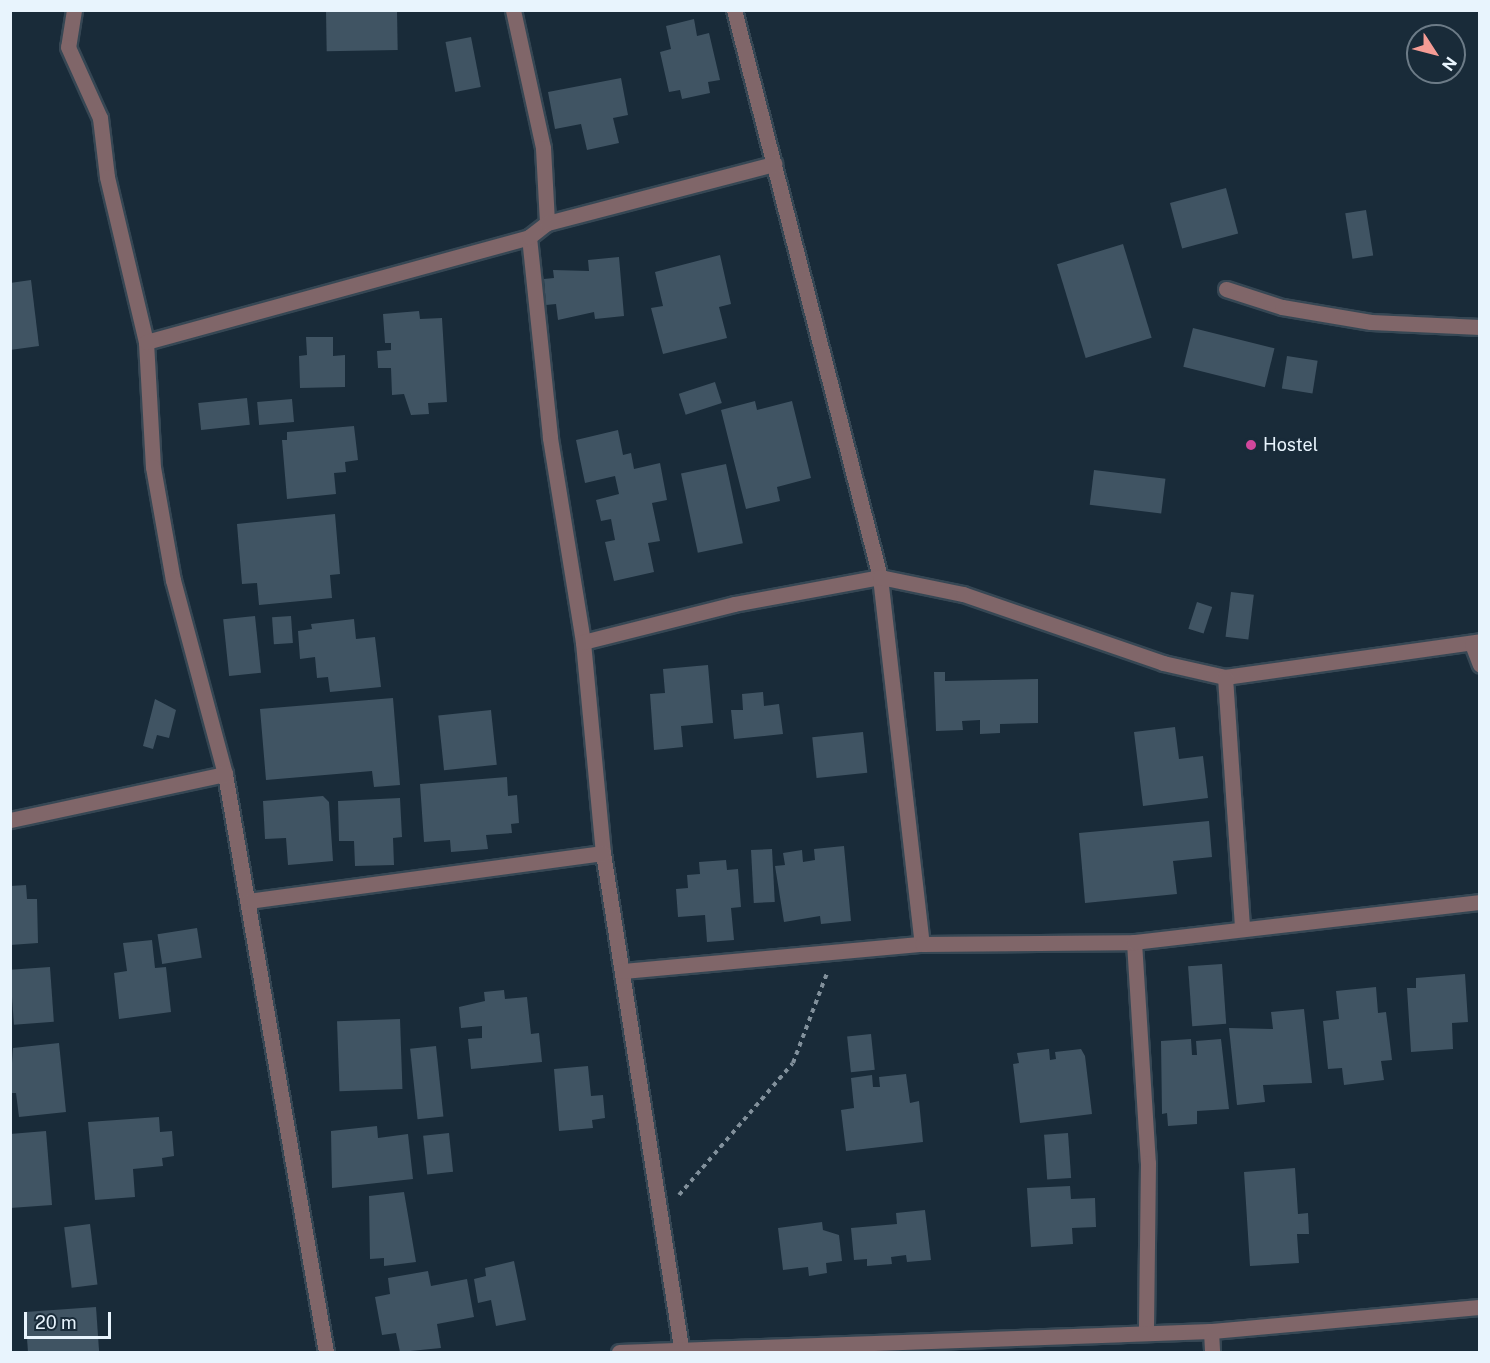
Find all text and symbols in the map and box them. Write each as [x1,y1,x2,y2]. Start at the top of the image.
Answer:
north arrow [1406,24,1466,84]
text: N [1438,53,1461,74]
place label: Hostel [1263,434,1318,456]
marker: Hostel [1244,438,1258,452]
scale bar [27,1300,114,1338]
text: 20 m [35,1312,77,1333]

